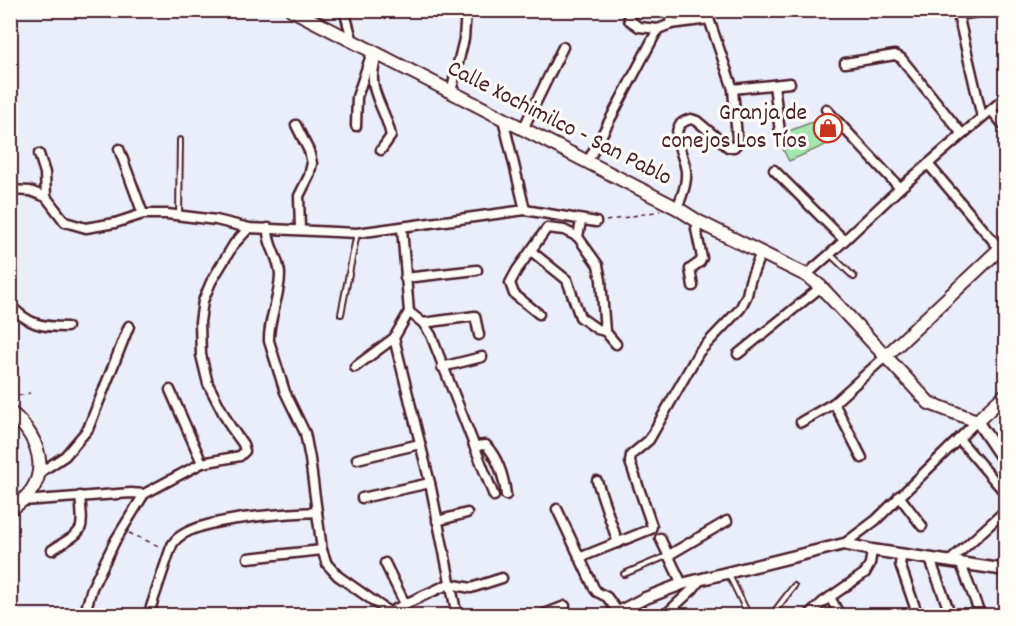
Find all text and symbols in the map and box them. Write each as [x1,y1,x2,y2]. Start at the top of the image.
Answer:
street label: Calle Xochimilco - San Pablo [441,52,677,196]
place label: Granja de conejos Los Tíos [662,97,807,159]
shop icon: Granja de conejos Los Tíos [812,112,844,144]

